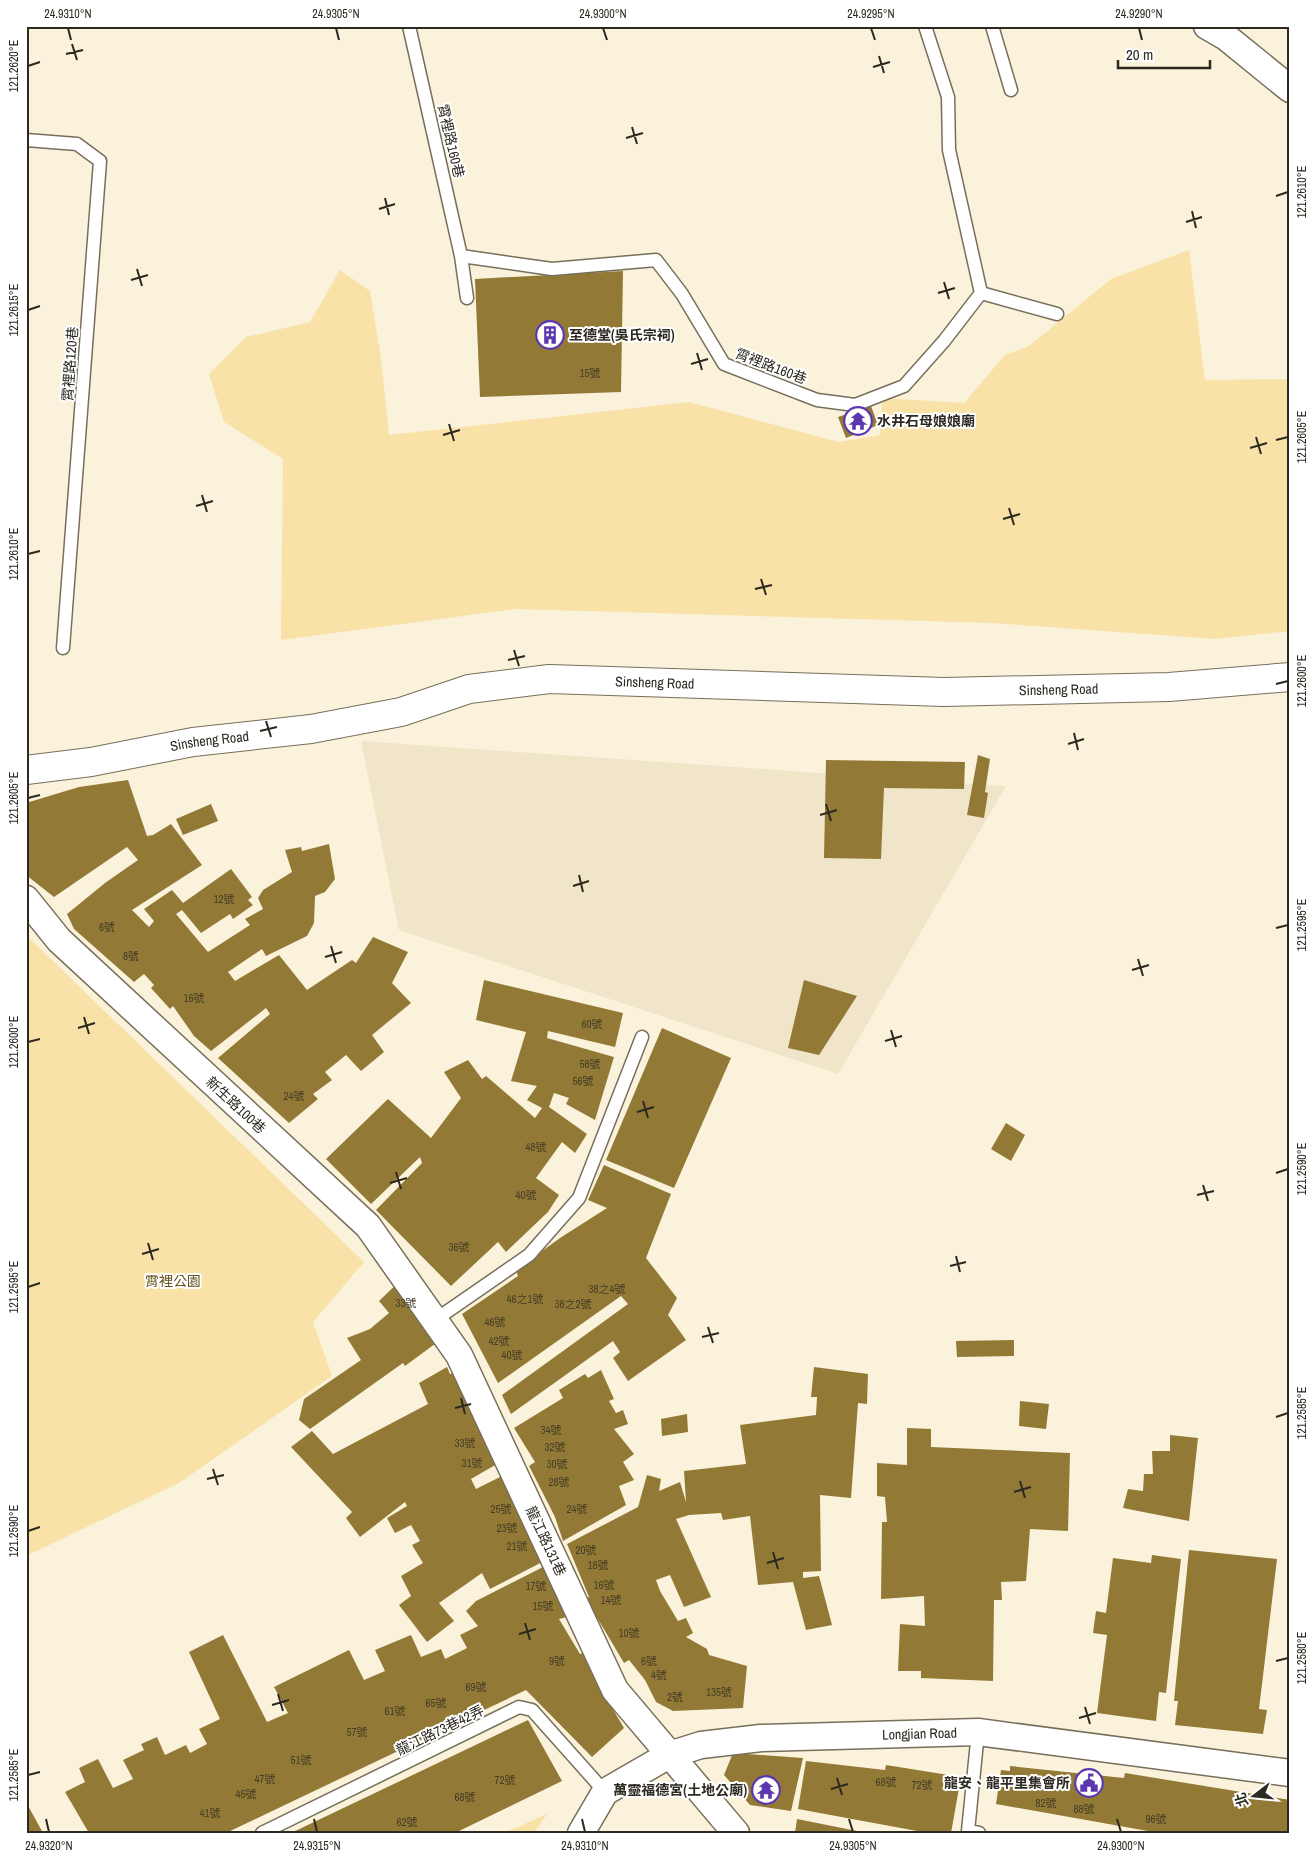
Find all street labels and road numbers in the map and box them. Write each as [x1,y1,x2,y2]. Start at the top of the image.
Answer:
street label: 霄裡路160巷 [434,102,468,180]
street label: 霄裡路120巷 [58,326,82,402]
street label: 霄裡路160巷 [733,344,809,388]
street label: Sinsheng Road [615,672,695,693]
street label: Sinsheng Road [1019,680,1098,699]
street label: Sinsheng Road [169,727,250,755]
street label: 新生路100巷 [202,1073,270,1137]
street label: 龍江路131巷 [522,1503,570,1579]
street label: 龍江路73巷42弄 [393,1701,487,1759]
street label: Longjian Road [882,1724,957,1744]

